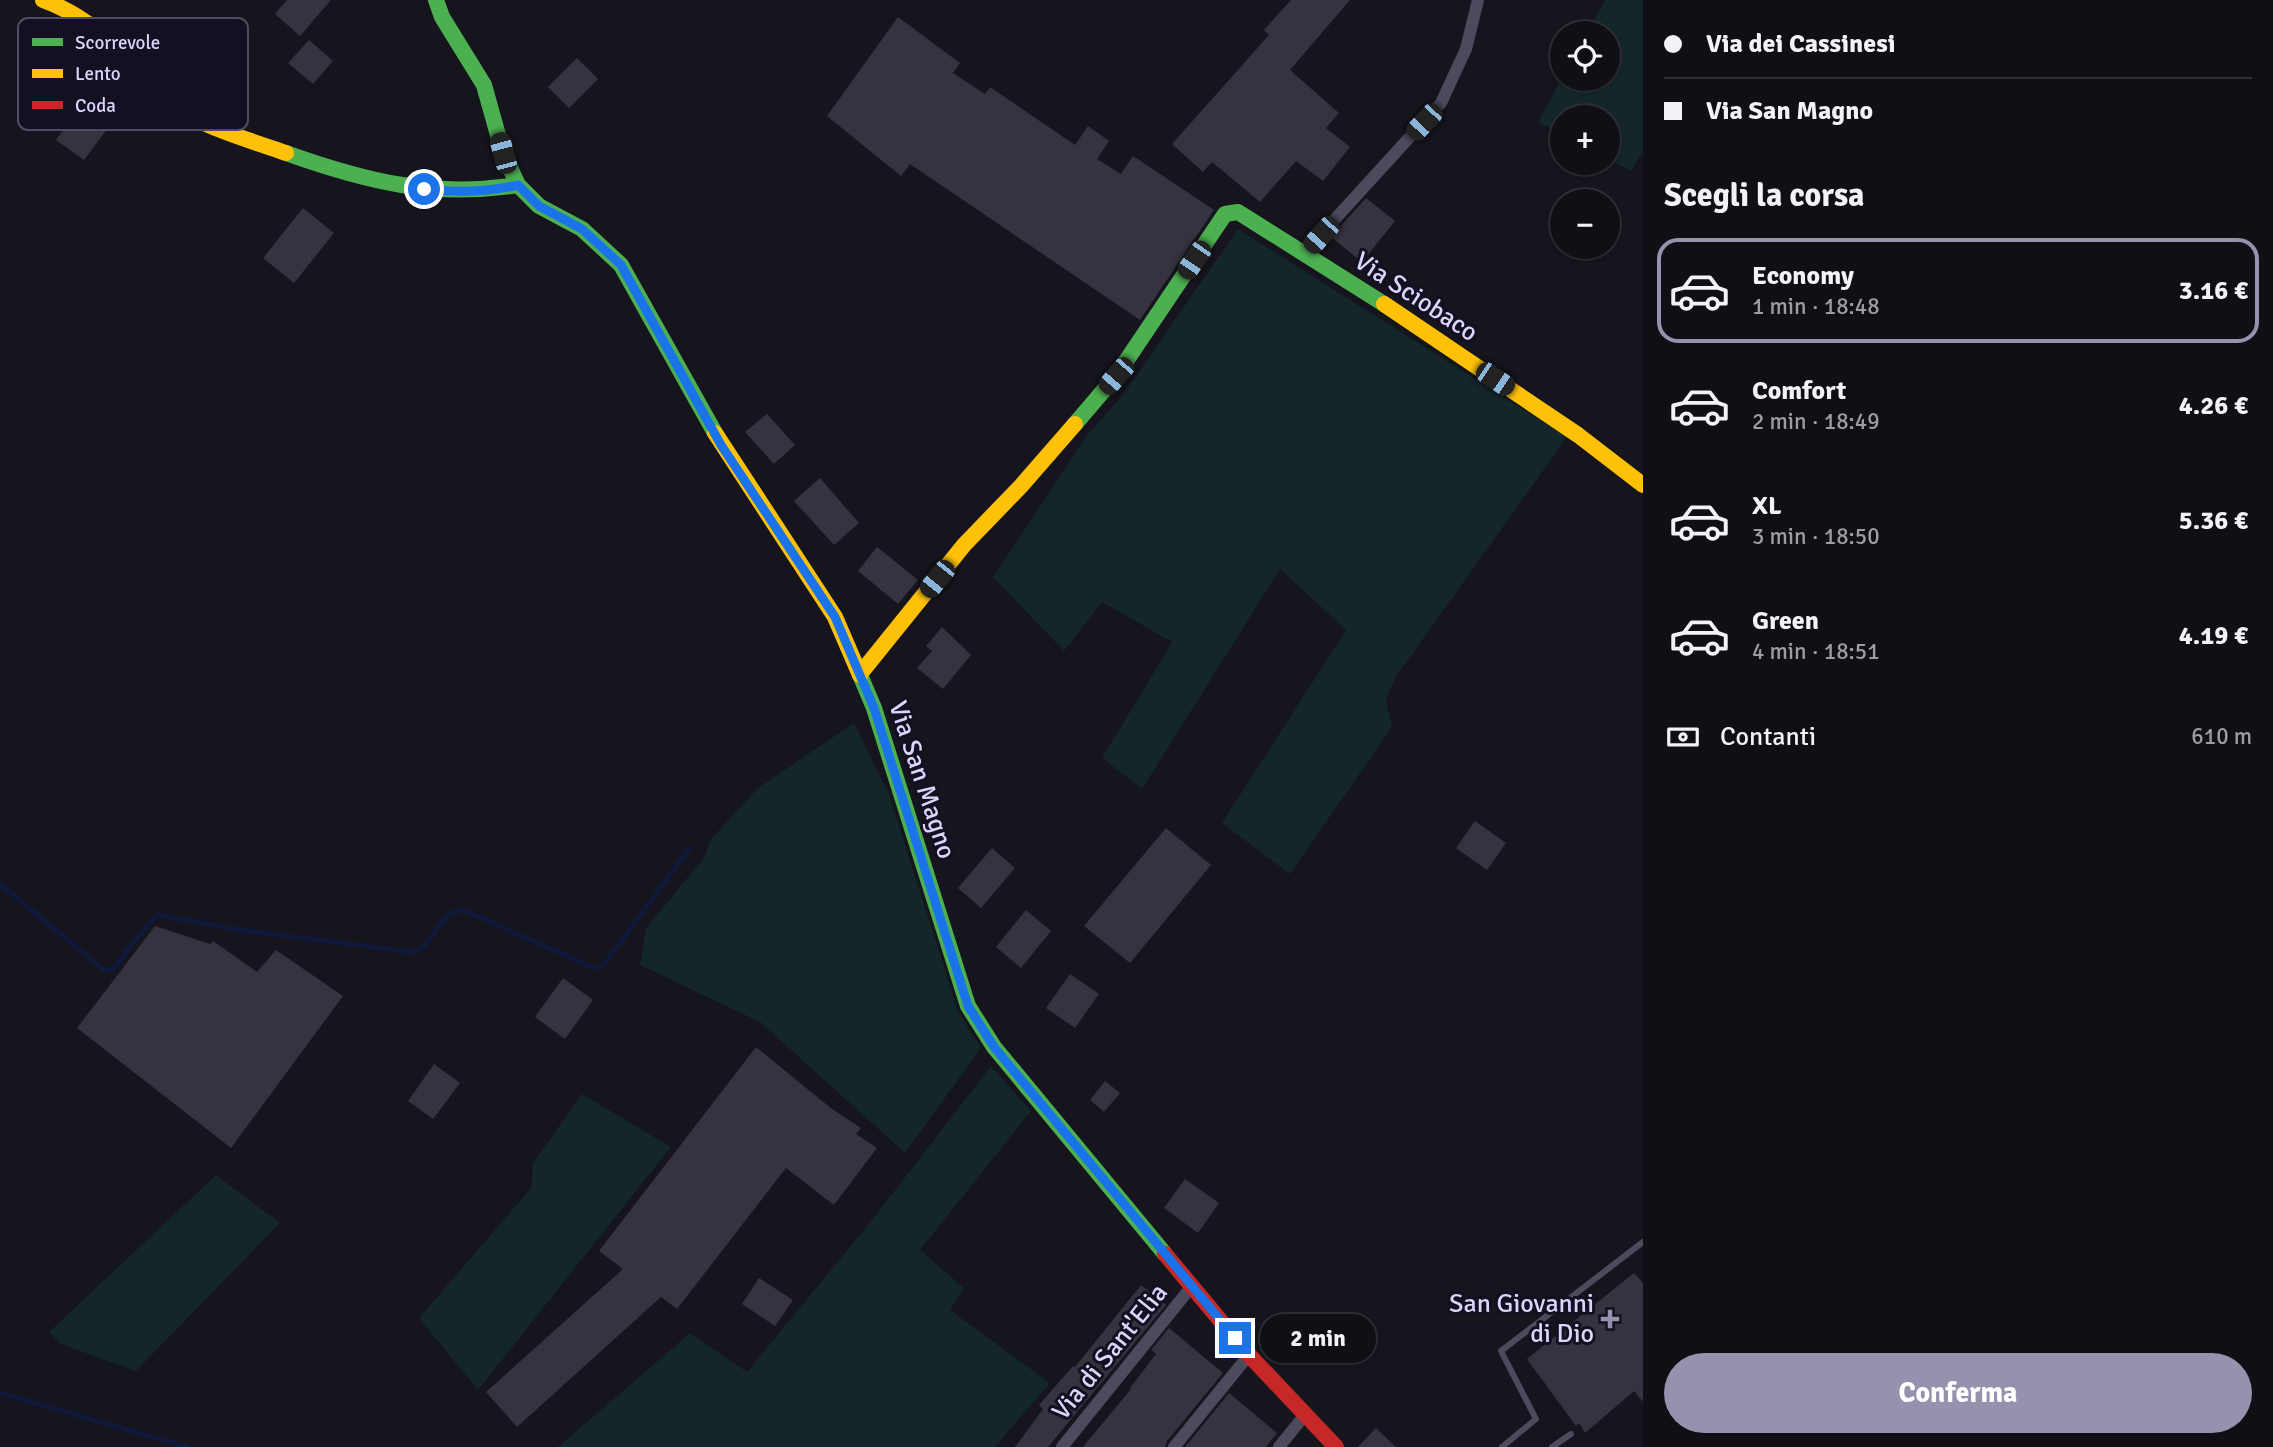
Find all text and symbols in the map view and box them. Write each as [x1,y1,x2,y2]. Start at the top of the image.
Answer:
legend [18,18,248,130]
map controls [1550,21,1620,259]
button: locate [1550,21,1620,91]
text: Via dei Cassinesi [1706,28,1896,60]
text: Scorrevole [75,31,160,55]
text: Lento [75,62,121,86]
text: Coda [75,94,116,118]
text: Via San Magno [1706,95,1873,127]
car [1402,99,1447,145]
button: + [1550,105,1620,175]
car [488,130,519,176]
route start [408,173,440,205]
text: Scegli la corsa [1664,176,1865,215]
button: − [1550,189,1620,259]
car [1300,212,1343,258]
car [1174,237,1215,283]
street label: Via Sciobaco [1348,245,1484,349]
icon: car [1668,259,1731,322]
text: Economy [1752,260,1854,292]
text: 3.16 € [2179,275,2248,307]
text: 1 min · 18:48 [1752,292,1880,321]
car [1095,353,1138,399]
car [1472,359,1519,399]
icon: car [1668,374,1731,437]
text: Comfort [1752,375,1846,407]
text: 4.26 € [2179,390,2248,422]
text: 2 min · 18:49 [1752,407,1880,436]
icon: car [1668,489,1731,552]
text: XL [1752,490,1782,522]
text: 5.36 € [2179,505,2248,537]
text: 3 min · 18:50 [1752,522,1880,551]
car [916,556,959,602]
icon: car [1668,604,1731,667]
text: Green [1752,605,1819,637]
text: 4.19 € [2179,620,2248,652]
text: 4 min · 18:51 [1752,637,1880,666]
street label: Via San Magno [881,697,963,863]
icon: cash [1664,718,1702,756]
text: Contanti [1720,721,1816,753]
text: 610 m [2191,722,2252,751]
street label: Via di Sant'Elia [1045,1277,1175,1427]
place label: San Giovanni di Dio [1449,1288,1594,1350]
marker: San Giovanni di Dio [1600,1309,1620,1329]
callout: 2 min [1260,1314,1375,1362]
route end [1219,1322,1251,1354]
text: 2 min [1290,1324,1346,1353]
button: Conferma [1664,1353,2252,1433]

